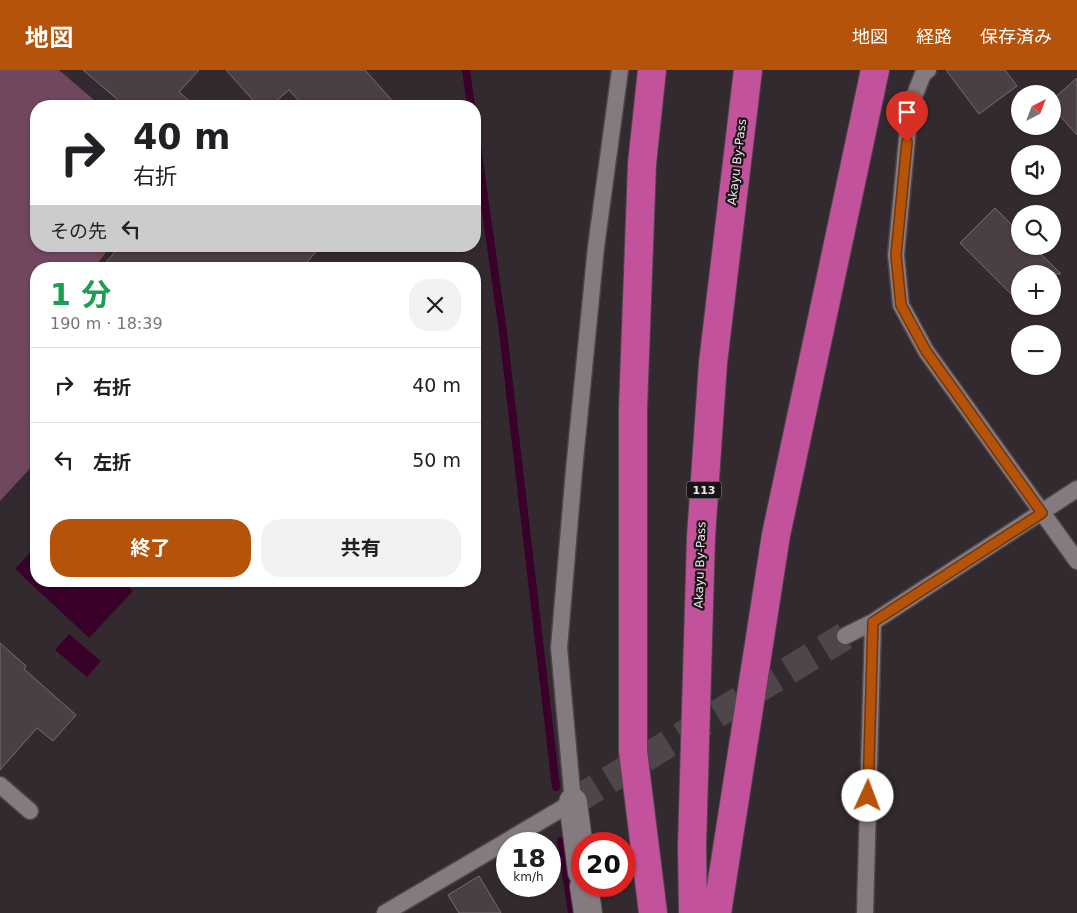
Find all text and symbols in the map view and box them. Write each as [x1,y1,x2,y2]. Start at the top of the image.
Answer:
text: 地図 [25,24,73,52]
text: 地図 [852,26,888,47]
text: 経路 [916,26,952,47]
text: 保存済み [980,26,1052,47]
north arrow [1011,85,1061,135]
map controls [1011,85,1061,375]
pin [886,91,928,142]
icon: arrive [893,98,921,126]
text: 40 m [133,117,230,157]
street label: Akayu By-Pass [725,118,749,206]
icon: right [50,120,115,185]
button: sound [1011,145,1061,195]
text: 右折 [133,164,177,189]
button: search [1011,205,1061,255]
icon: left [117,215,145,243]
text: その先 [50,220,107,242]
button: + [1011,265,1061,315]
text: 1 分 [50,277,111,312]
button: close [409,279,461,331]
text: 190 m · 18:39 [50,314,163,333]
button: − [1011,325,1061,375]
icon: right [50,371,78,399]
text: 40 m [412,374,461,396]
text: 右折 [93,376,131,398]
icon: left [50,446,78,474]
text: 50 m [412,449,461,471]
text: 左折 [93,451,131,473]
road number: 113 [686,482,722,498]
button: 終了 [50,519,251,577]
button: 共有 [261,519,461,577]
street label: Akayu By-Pass [691,521,709,609]
position arrow [841,769,893,821]
speed limit sign: 20 [571,832,636,897]
text: 18 [511,844,546,873]
text: km/h [513,870,544,884]

